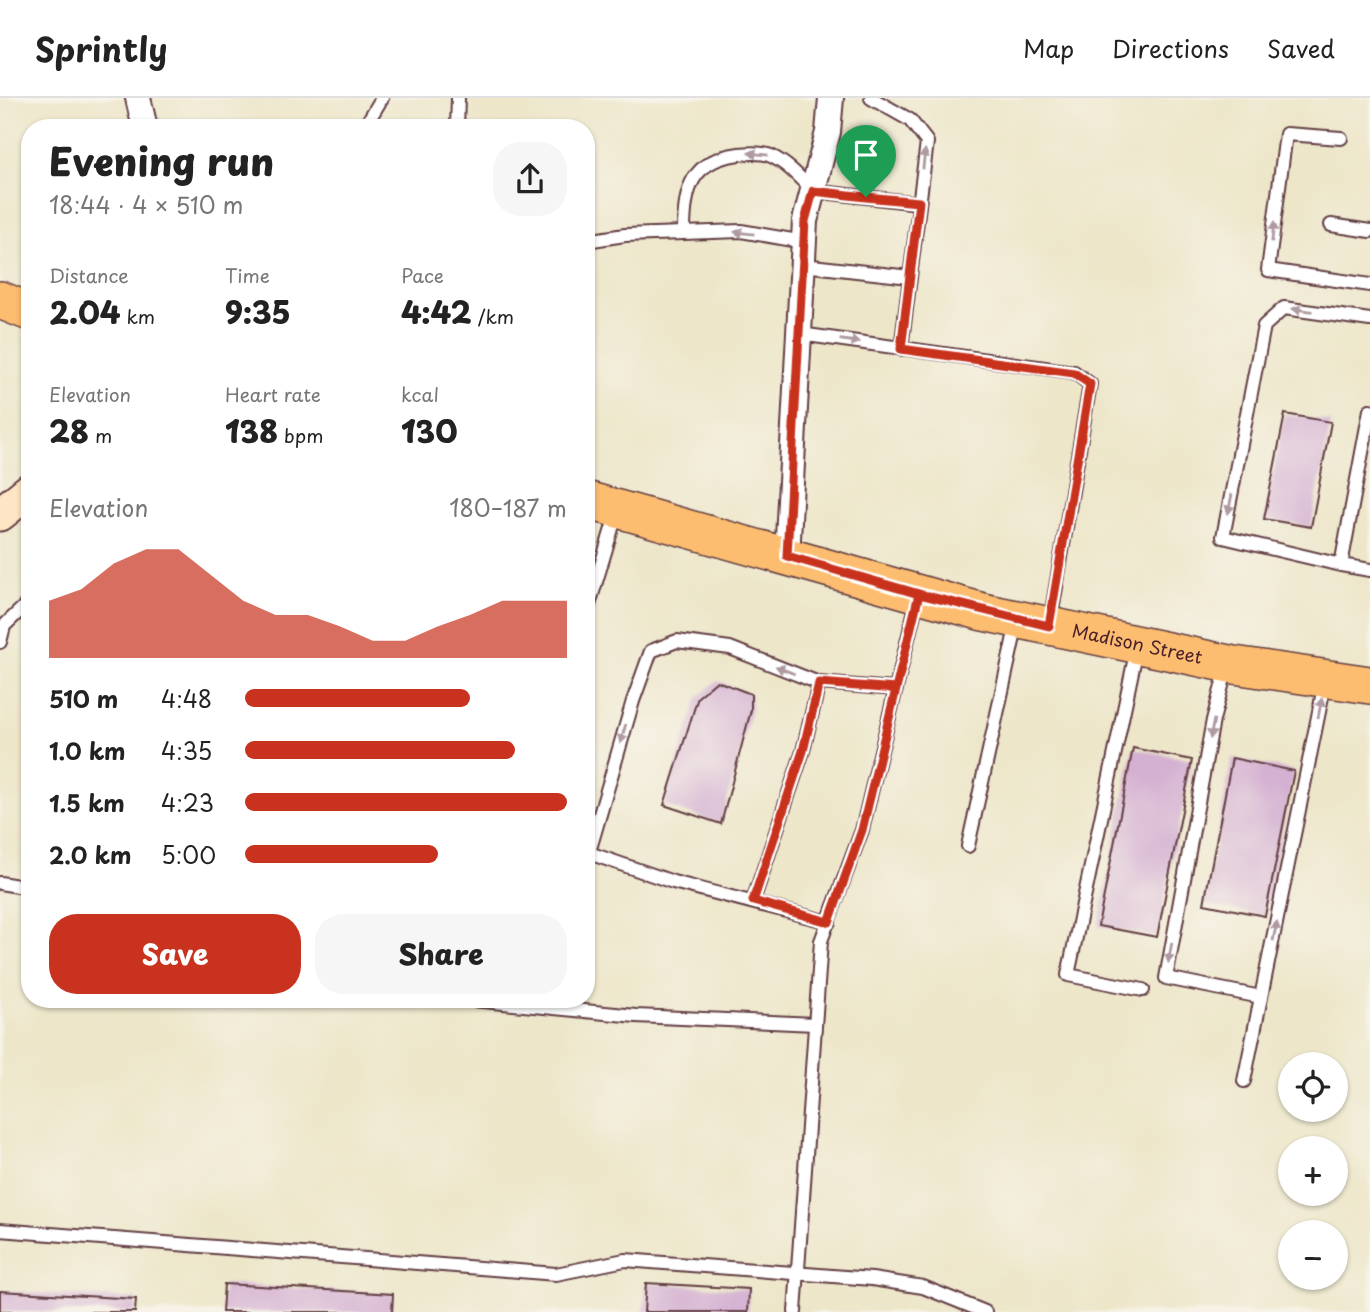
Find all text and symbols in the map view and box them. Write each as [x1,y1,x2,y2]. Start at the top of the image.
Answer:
text: Sprintly [35,23,167,73]
text: Map [1023,30,1074,66]
text: Directions [1112,30,1229,66]
text: Saved [1267,30,1335,66]
pin [836,125,896,197]
text: Evening run [49,132,274,189]
icon: arrive [847,136,885,174]
button: share [493,142,567,216]
one-way arrow [919,148,930,170]
one-way arrow [747,149,769,160]
text: 18:44 · 4 × 510 m [49,187,243,222]
one-way arrow [1267,221,1278,243]
one-way arrow [733,227,755,238]
text: Distance [49,261,129,289]
text: Time [225,261,270,289]
text: Pace [401,261,444,289]
text: 2.04 [49,289,120,334]
text: 9:35 [225,289,291,334]
text: 4:42 [401,289,471,334]
text: km [120,302,155,330]
text: /km [471,302,514,330]
one-way arrow [1291,305,1313,316]
one-way arrow [839,336,861,347]
text: Elevation [49,380,131,408]
text: Heart rate [225,380,321,408]
text: kcal [401,380,439,408]
text: 28 [49,408,89,453]
text: 138 [225,408,278,453]
text: 130 [401,408,457,453]
text: m [89,421,112,449]
text: bpm [278,421,323,449]
text: Elevation [49,490,148,525]
text: 180–187 m [449,490,567,525]
one-way arrow [1224,493,1235,515]
street label: Madison Street [1070,616,1205,670]
one-way arrow [774,664,795,675]
text: 510 m [49,681,118,716]
text: 4:48 [161,681,212,716]
one-way arrow [1314,697,1325,719]
one-way arrow [1206,718,1217,740]
one-way arrow [618,724,628,745]
text: 1.0 km [49,733,126,768]
text: 4:35 [161,733,212,768]
text: 1.5 km [49,785,125,820]
text: 4:23 [161,785,214,820]
text: 2.0 km [49,837,131,872]
text: 5:00 [161,837,216,872]
button: Save [49,914,301,994]
button: Share [315,914,567,994]
one-way arrow [1269,920,1280,942]
one-way arrow [1165,942,1176,964]
map controls [1278,1052,1348,1290]
button: locate [1278,1052,1348,1122]
button: + [1278,1136,1348,1206]
button: − [1278,1220,1348,1290]

